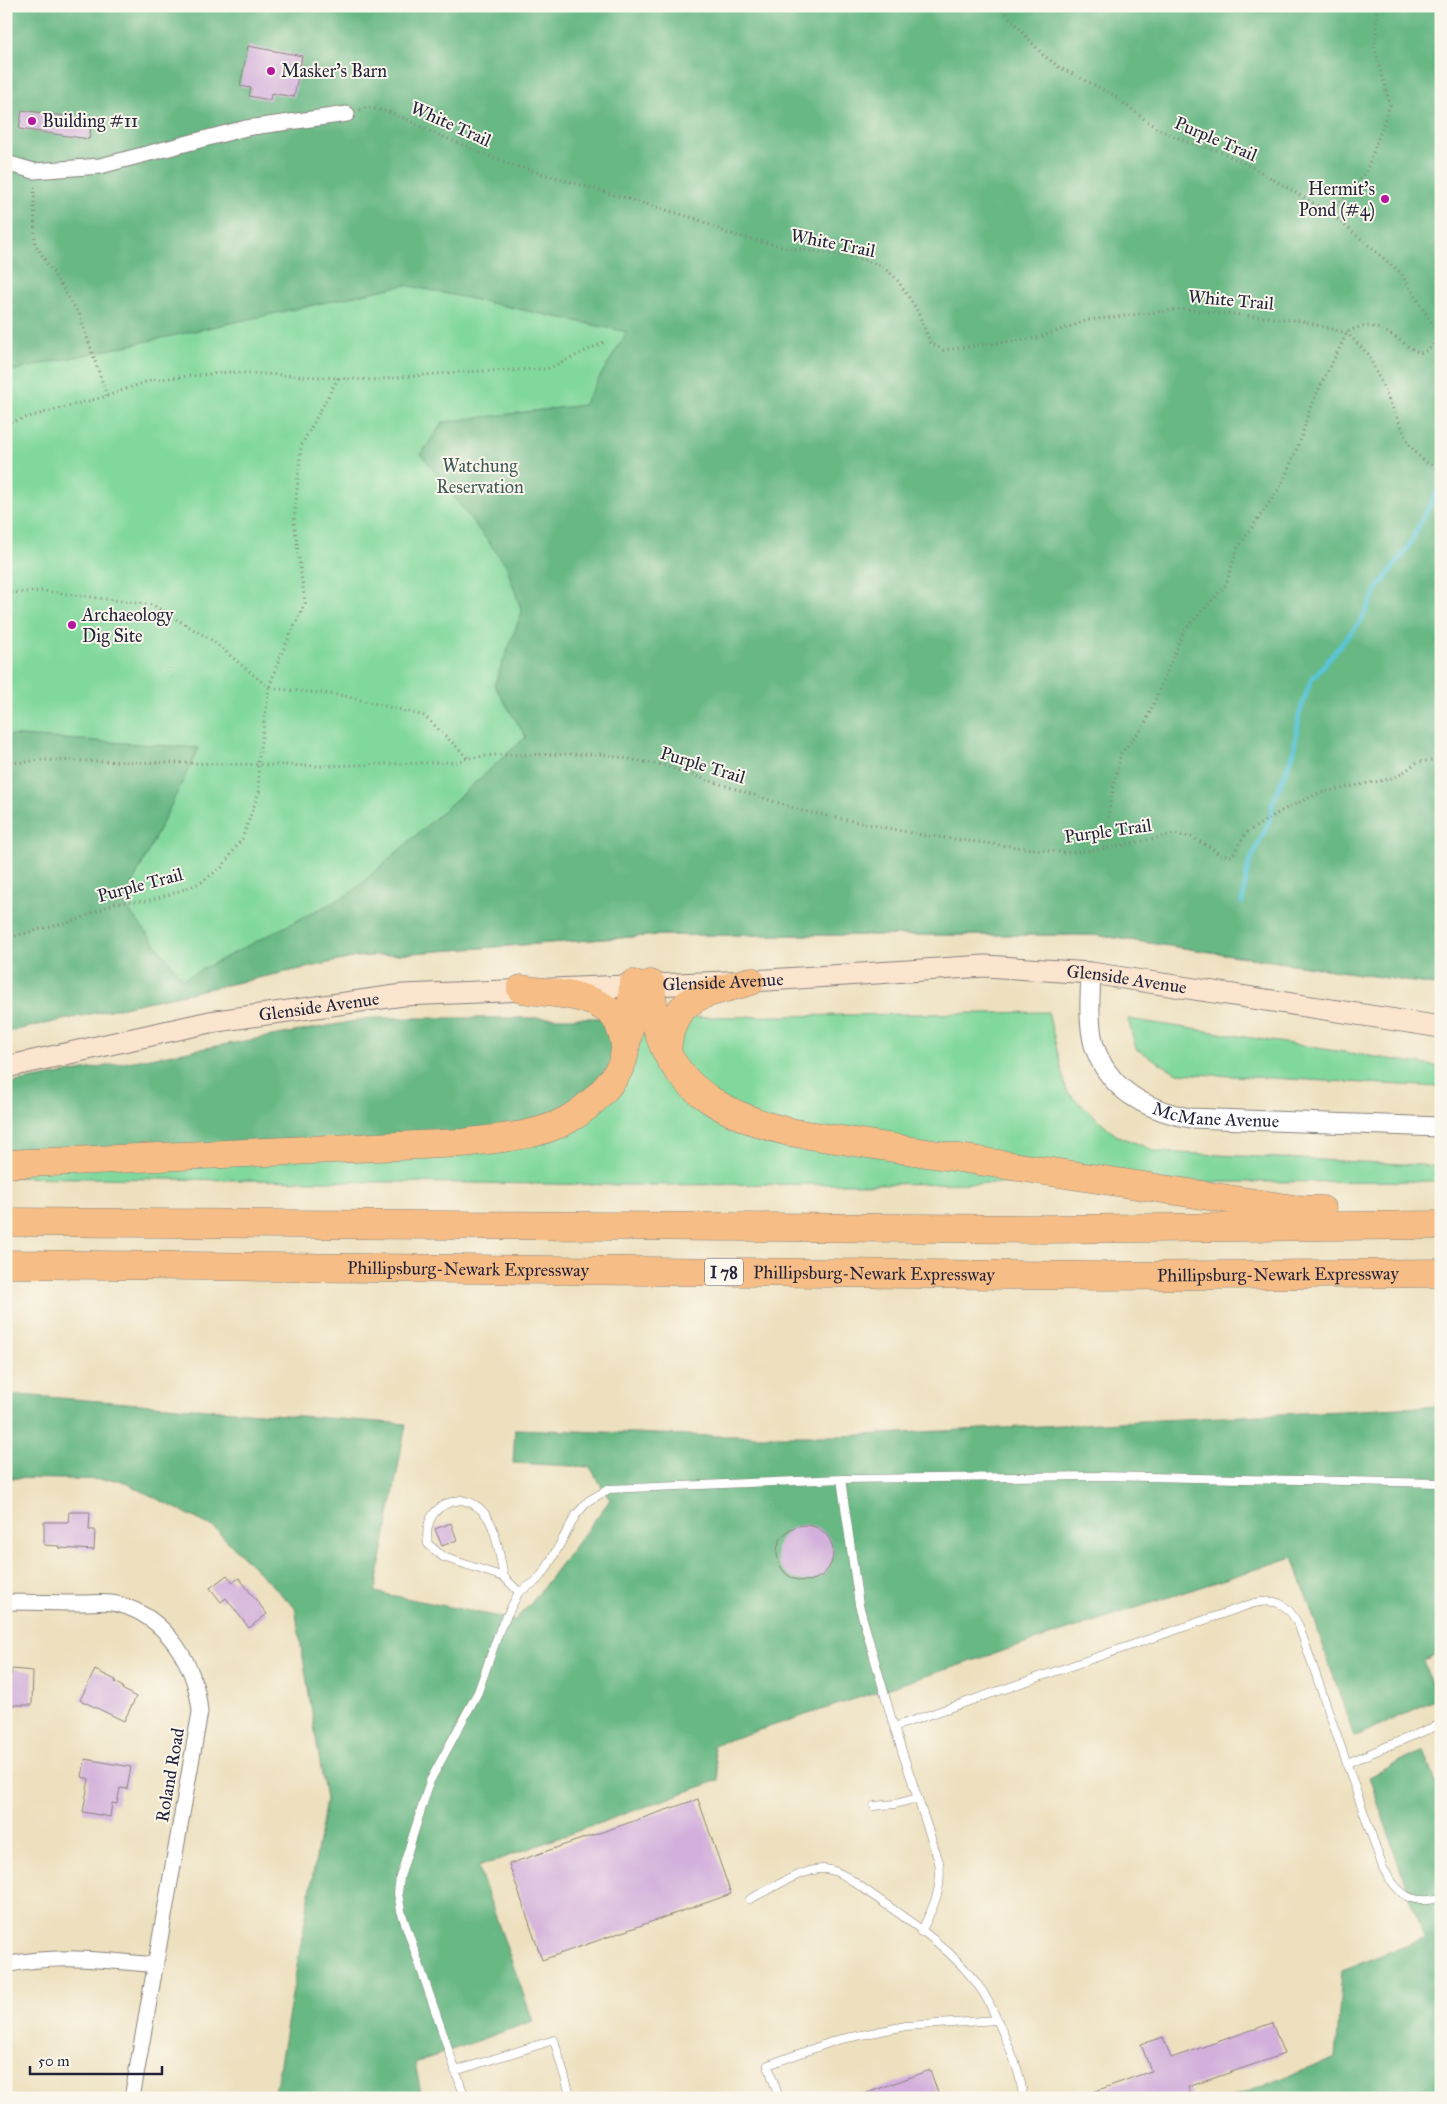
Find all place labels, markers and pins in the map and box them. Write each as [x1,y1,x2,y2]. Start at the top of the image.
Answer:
place label: Masker's Barn [281,60,387,82]
marker: Masker's Barn [265,65,277,77]
place label: Building #11 [42,110,138,133]
marker: Building #11 [26,115,38,127]
place label: Hermit's Pond (#4) [1298,178,1375,222]
marker: Hermit's Pond (#4) [1379,193,1391,205]
place label: Archaeology Dig Site [81,604,174,648]
marker: Archaeology Dig Site [66,619,78,631]

